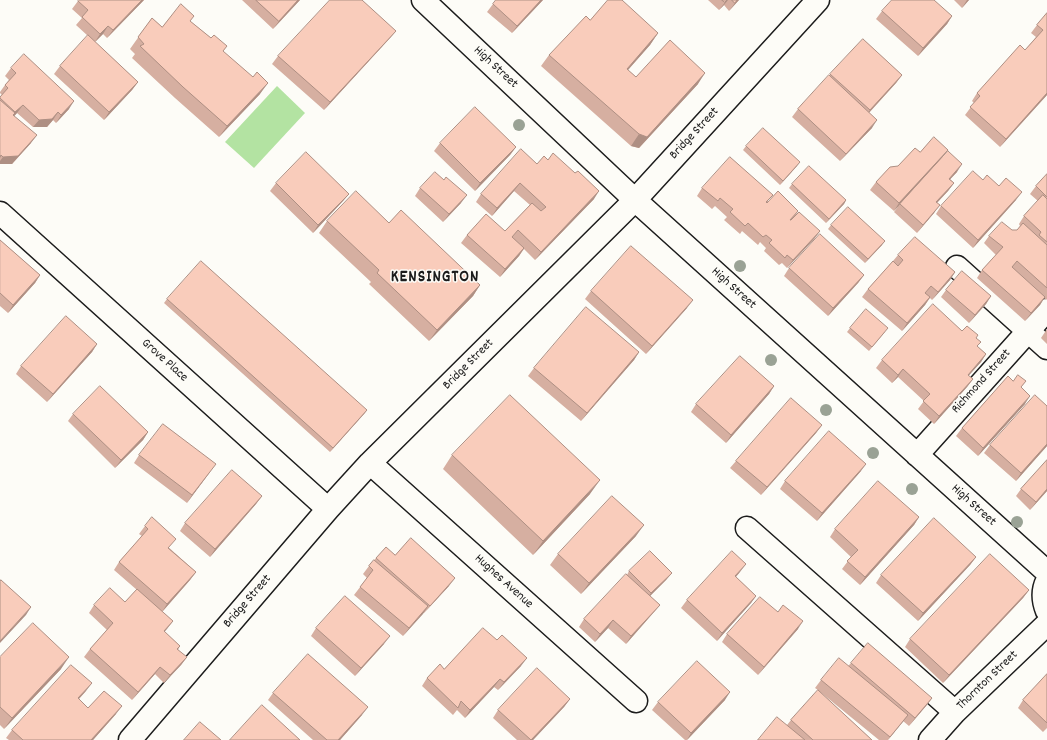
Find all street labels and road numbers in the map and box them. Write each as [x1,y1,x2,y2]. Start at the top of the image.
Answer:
street label: High Street [469,43,521,93]
street label: Bridge Street [667,105,723,163]
street label: High Street [707,265,759,313]
street label: Grove Place [137,336,191,386]
street label: Bridge Street [440,336,498,394]
street label: Richmond Street [949,347,1015,417]
street label: High Street [947,482,999,530]
street label: Hughes Avenue [470,552,536,612]
street label: Bridge Street [221,572,275,632]
street label: Thornton Street [954,648,1022,714]

